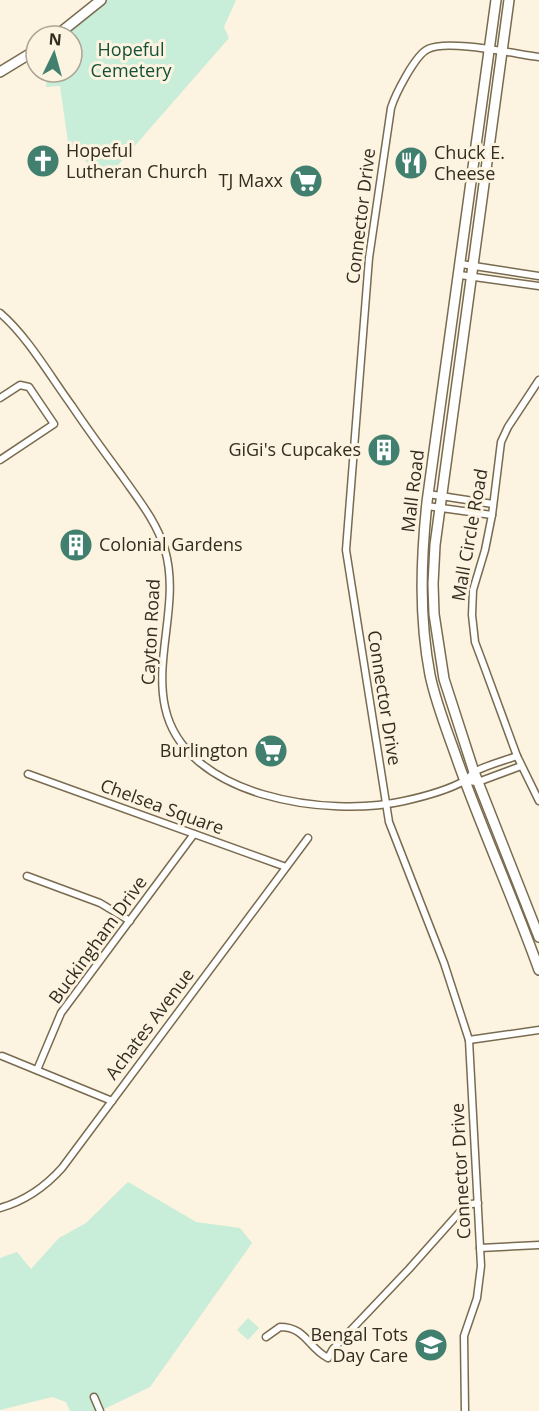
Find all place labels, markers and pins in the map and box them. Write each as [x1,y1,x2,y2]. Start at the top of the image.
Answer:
place label: Hopeful Lutheran Church [66,138,208,183]
place label: Chuck E. Cheese [434,140,505,185]
church icon: Hopeful Lutheran Church [25,143,61,179]
restaurant icon: Chuck E. Cheese [393,145,429,181]
supermarket icon: TJ Maxx [288,163,324,199]
place label: TJ Maxx [219,168,284,192]
building icon: GiGi's Cupcakes [366,432,402,468]
place label: GiGi's Cupcakes [228,437,361,461]
building icon: Colonial Gardens [58,527,94,563]
place label: Colonial Gardens [99,532,243,556]
supermarket icon: Burlington [253,733,289,769]
place label: Burlington [160,738,248,762]
place label: Bengal Tots Day Care [310,1322,408,1367]
school or university icon: Bengal Tots Day Care [413,1327,449,1363]

